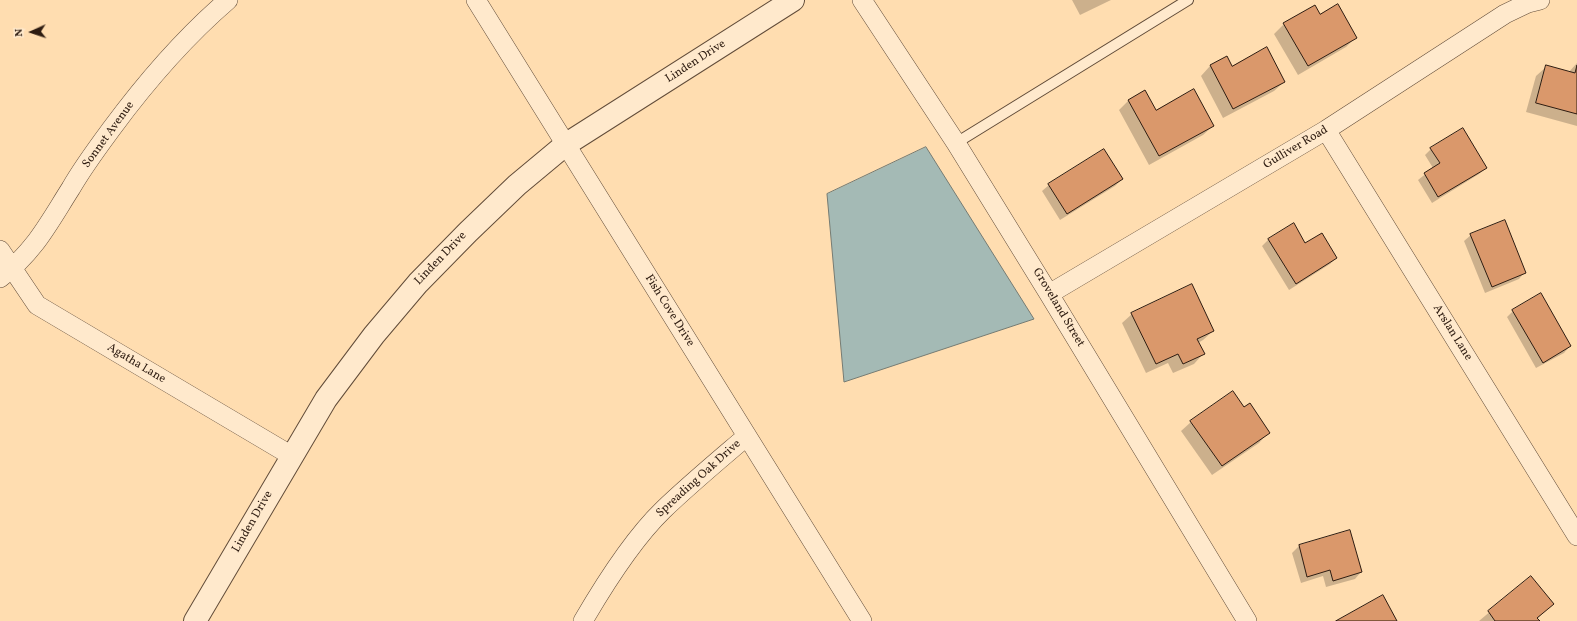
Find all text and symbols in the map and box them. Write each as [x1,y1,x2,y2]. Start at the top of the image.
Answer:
north arrow [12,12,52,52]
text: N [12,28,27,37]
street label: Linden Drive [663,37,729,87]
street label: Sonnet Avenue [80,99,138,171]
street label: Gulliver Road [1261,123,1331,173]
street label: Linden Drive [412,229,470,289]
street label: Groveland Street [1029,266,1087,350]
street label: Fish Cove Drive [641,272,697,350]
street label: Arslan Lane [1429,302,1475,364]
street label: Agatha Lane [104,341,168,387]
street label: Spreading Oak Drive [654,437,744,521]
street label: Linden Drive [230,489,276,555]

